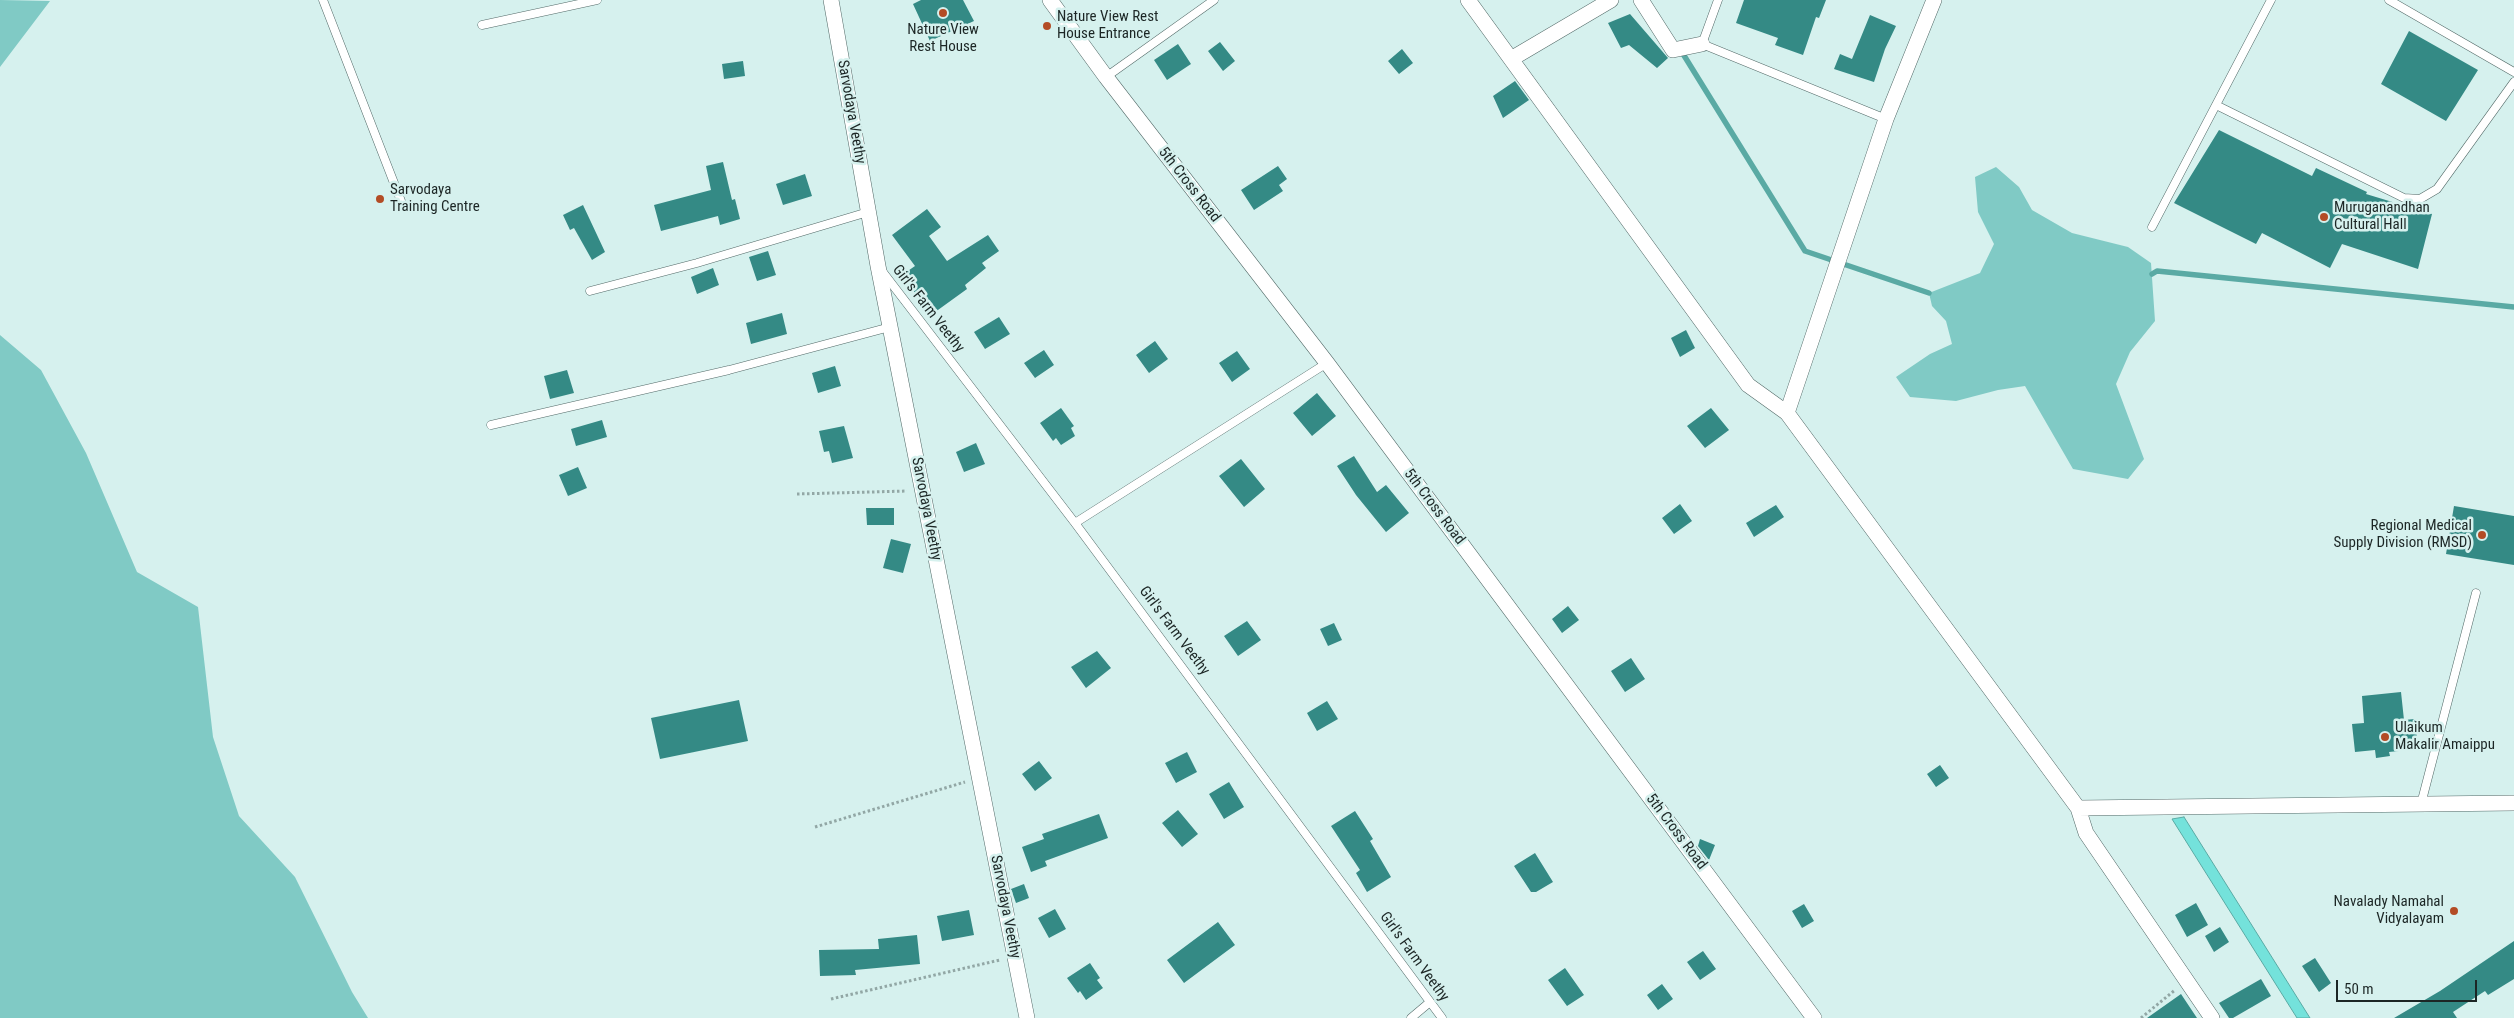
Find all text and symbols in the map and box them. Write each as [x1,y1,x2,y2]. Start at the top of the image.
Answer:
marker: Nature View Rest House [937,7,949,19]
place label: Nature View Rest House Entrance [1057,8,1158,43]
marker: Nature View Rest House Entrance [1041,20,1053,32]
place label: Nature View Rest House [907,21,979,56]
street label: Sarvodaya Veethy [833,59,869,165]
street label: 5th Cross Road [1154,144,1224,226]
place label: Sarvodaya Training Centre [390,181,480,216]
marker: Sarvodaya Training Centre [374,193,386,205]
place label: Muruganandhan Cultural Hall [2334,199,2430,234]
marker: Muruganandhan Cultural Hall [2318,211,2330,223]
street label: Girl's Farm Veethy [888,262,968,356]
street label: Sarvodaya Veethy [907,456,945,562]
street label: 5th Cross Road [1400,466,1468,548]
place label: Regional Medical Supply Division (RMSD) [2334,517,2472,552]
marker: Regional Medical Supply Division (RMSD) [2476,529,2488,541]
street label: Girl's Farm Veethy [1135,583,1213,679]
place label: Ulaikum Makalir Amaippu [2395,719,2495,754]
marker: Ulaikum Makalir Amaippu [2379,731,2391,743]
street label: 5th Cross Road [1642,791,1710,873]
street label: Sarvodaya Veethy [986,854,1024,960]
place label: Navalady Namahal Vidyalayam [2334,893,2444,928]
marker: Navalady Namahal Vidyalayam [2448,905,2460,917]
street label: Girl's Farm Veethy [1376,909,1452,1005]
scale bar [2339,970,2480,1002]
text: 50 m [2344,980,2374,998]

